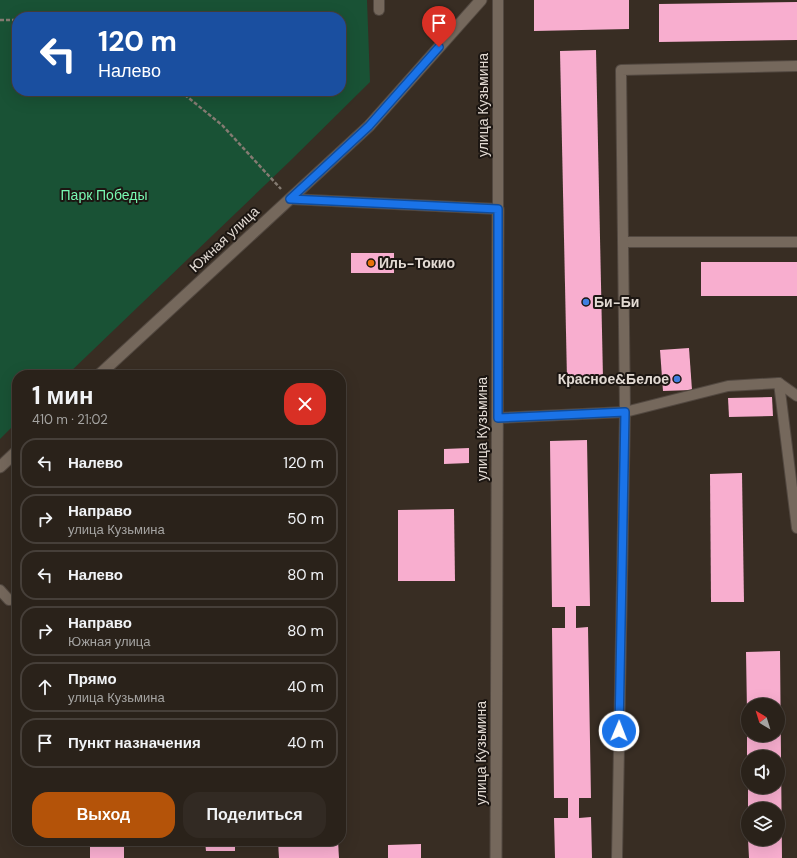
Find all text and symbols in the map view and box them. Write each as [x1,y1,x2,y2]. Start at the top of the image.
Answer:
pin [422,6,456,47]
icon: arrive [428,12,450,34]
text: 120 m [98,23,177,60]
icon: left [32,28,84,80]
street label: улица Кузьмина [474,53,492,157]
text: Налево [98,59,161,83]
park label: Парк Победы [61,186,147,204]
street label: Южная улица [185,202,263,276]
place label: Иль-Токио [379,254,455,272]
marker: Иль-Токио [366,258,376,268]
place label: Би-Би [594,293,639,311]
marker: Би-Би [581,297,591,307]
place label: Красное&Белое [558,370,669,388]
marker: Красное&Белое [672,374,682,384]
street label: улица Кузьмина [473,377,491,481]
text: 1 мин [32,380,93,411]
button: close [284,383,326,425]
text: 410 m · 21:02 [32,411,108,428]
icon: left [34,452,56,474]
text: Налево [68,453,123,473]
text: 120 m [283,453,324,473]
text: Направо [68,501,132,521]
icon: right [34,508,56,530]
text: 50 m [287,509,324,529]
text: улица Кузьмина [68,521,165,538]
icon: left [34,564,56,586]
text: Налево [68,565,123,585]
text: 80 m [287,565,324,585]
text: Направо [68,613,132,633]
icon: right [34,620,56,642]
text: 80 m [287,621,324,641]
text: Южная улица [68,633,150,650]
text: Прямо [68,669,117,689]
icon: ahead [34,676,56,698]
text: 40 m [287,677,324,697]
text: улица Кузьмина [68,689,165,706]
north arrow [741,698,785,742]
map controls [741,698,785,846]
street label: улица Кузьмина [472,701,490,805]
position arrow [598,710,640,752]
icon: arrive [34,732,56,754]
text: Пункт назначения [68,733,201,753]
text: 40 m [287,733,324,753]
button: sound [741,750,785,794]
button: Выход [32,792,175,838]
button: Поделиться [183,792,326,838]
button: layers [741,802,785,846]

